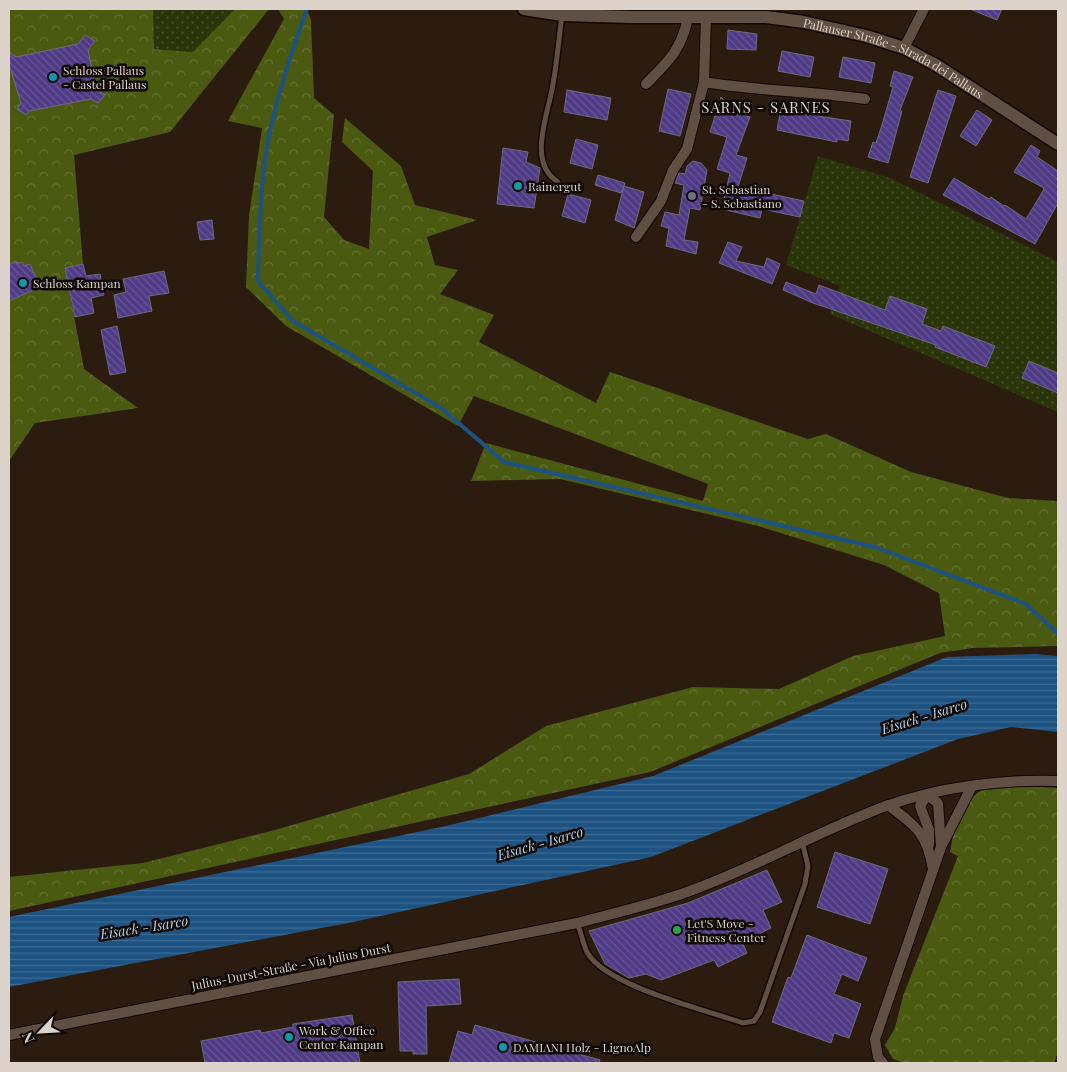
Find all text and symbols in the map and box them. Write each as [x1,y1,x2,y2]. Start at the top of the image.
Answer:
street label: Pallauser Straße - Strada dei Pallaus [802,14,987,102]
place label: Schloss Pallaus - Castel Pallaus [63,62,146,92]
marker: Schloss Pallaus - Castel Pallaus [47,71,59,83]
district label: SARNS - SARNES [701,97,831,117]
place label: Rainergut [528,178,582,194]
marker: Rainergut [512,180,524,192]
place label: St. Sebastian - S. Sebastiano [702,181,782,211]
marker: St. Sebastian - S. Sebastiano [686,190,698,202]
place label: Schloss Kampan [33,275,121,291]
marker: Schloss Kampan [17,277,29,289]
water label: Eisack - Isarco [878,694,969,738]
water label: Eisack - Isarco [494,822,585,865]
water label: Eisack - Isarco [98,911,189,943]
place label: Let'S Move - Fitness Center [687,915,766,945]
marker: Let'S Move - Fitness Center [671,924,683,936]
street label: Julius-Durst-Straße - Via Julius Durst [189,939,393,993]
north arrow [15,1007,65,1057]
place label: Work & Office Center Kampan [298,1022,384,1052]
text: N [17,1029,39,1046]
marker: Work & Office Center Kampan [283,1031,295,1043]
place label: DAMIANI Holz - LignoAlp [513,1039,651,1055]
marker: DAMIANI Holz - LignoAlp [497,1041,509,1053]

